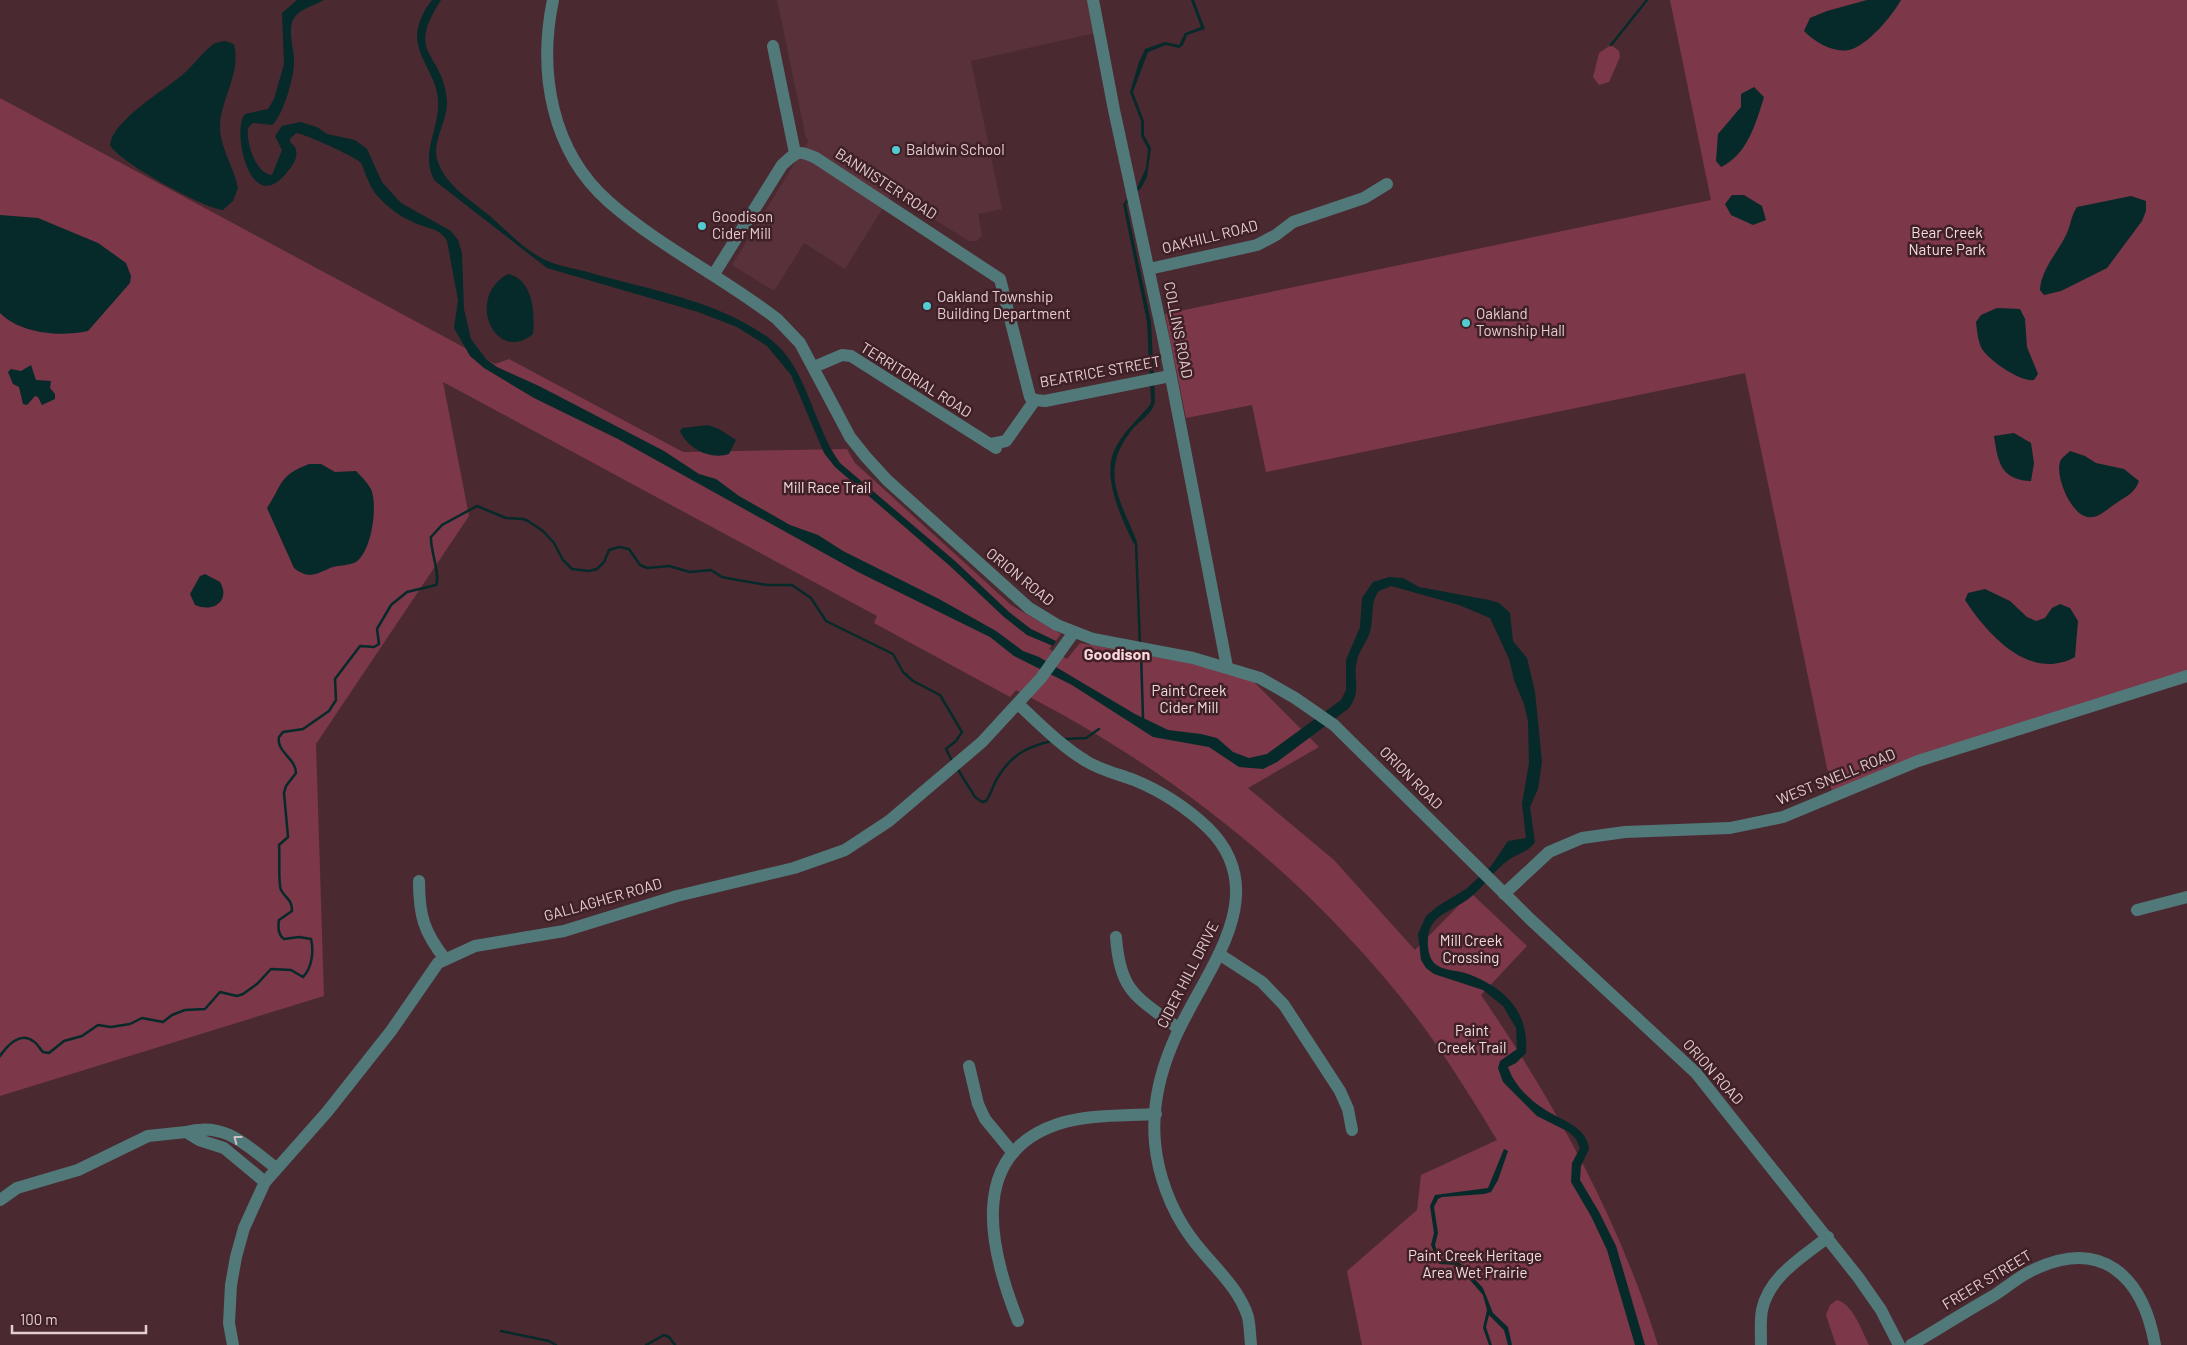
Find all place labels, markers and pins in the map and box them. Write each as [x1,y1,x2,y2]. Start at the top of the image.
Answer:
place label: Baldwin School [906,140,1005,158]
marker: Baldwin School [890,144,902,156]
place label: Goodison Cider Mill [712,207,773,242]
marker: Goodison Cider Mill [696,220,708,232]
place label: Oakland Township Building Department [937,287,1071,322]
marker: Oakland Township Building Department [921,300,933,312]
place label: Oakland Township Hall [1476,304,1565,339]
marker: Oakland Township Hall [1460,317,1472,329]

